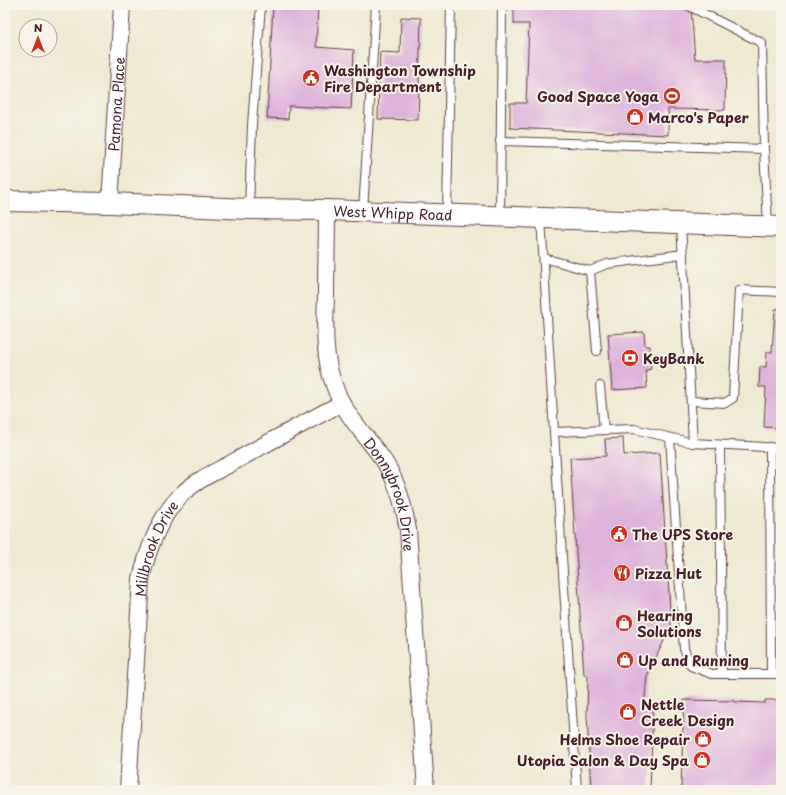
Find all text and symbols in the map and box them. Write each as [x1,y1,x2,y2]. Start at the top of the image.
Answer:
north arrow [18,18,58,58]
text: N [34,19,43,36]
street label: Pamona Place [103,56,129,152]
place label: Washington Township Fire Department [324,60,476,97]
public building icon: Washington Township Fire Department [301,68,321,88]
place label: Good Space Yoga [537,86,660,107]
sports icon: Good Space Yoga [662,86,682,106]
shop icon: Marco's Paper [625,107,645,127]
place label: Marco's Paper [648,107,750,128]
street label: West Whipp Road [333,200,453,225]
bank icon: KeyBank [620,348,640,368]
place label: KeyBank [643,348,704,369]
street label: Donnybrook Drive [359,432,420,552]
street label: Millbrook Drive [129,495,183,597]
public building icon: The UPS Store [609,524,629,544]
place label: The UPS Store [632,524,734,545]
restaurant icon: Pizza Hut [612,563,632,583]
place label: Pizza Hut [635,563,702,584]
place label: Hearing Solutions [637,605,702,642]
shop icon: Hearing Solutions [614,613,634,633]
shop icon: Up and Running [615,650,635,670]
place label: Up and Running [638,650,749,671]
place label: Nettle Creek Design [641,694,734,731]
shop icon: Nettle Creek Design [618,702,638,722]
place label: Helms Shoe Repair [560,729,691,750]
shop icon: Helms Shoe Repair [693,729,713,749]
place label: Utopia Salon & Day Spa [517,750,689,771]
shop icon: Utopia Salon & Day Spa [692,750,712,770]

